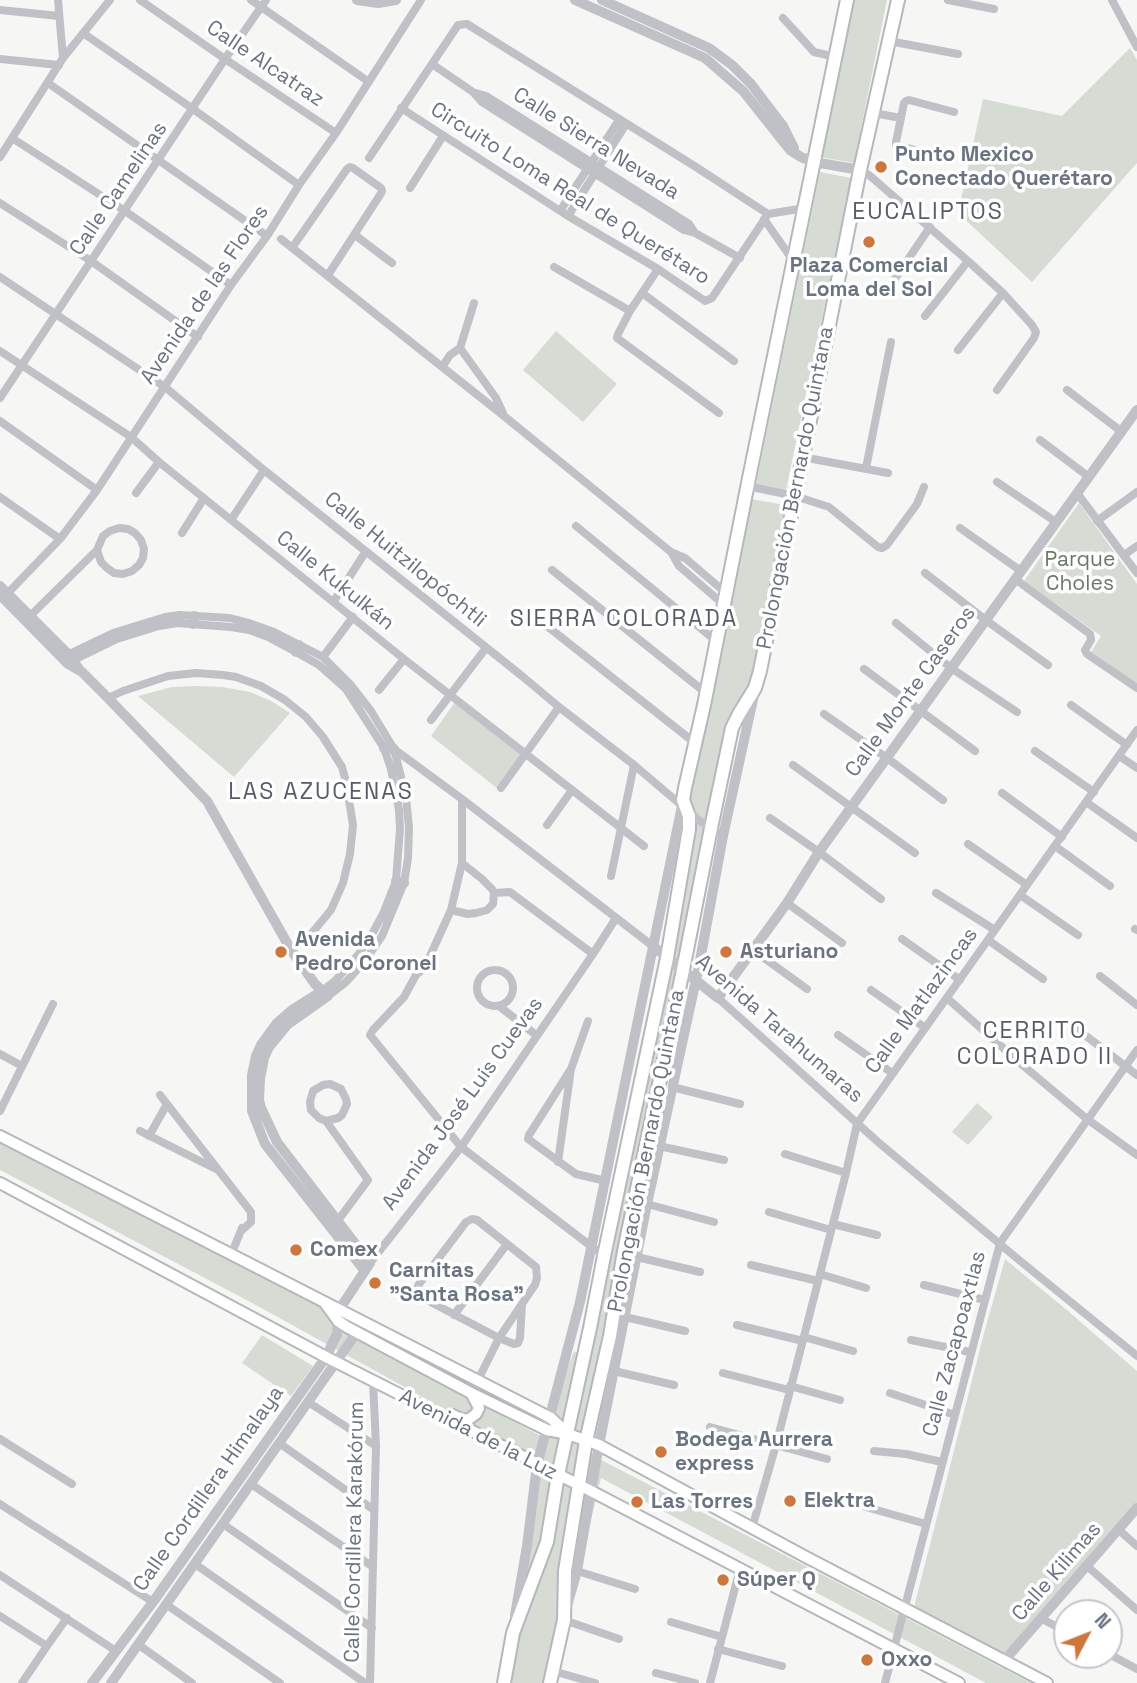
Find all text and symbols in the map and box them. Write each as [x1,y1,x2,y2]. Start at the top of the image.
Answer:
street label: Calle Alcatraz [201,15,329,113]
street label: Calle Sierra Nevada [508,83,684,205]
street label: Circuito Loma Real de Querétaro [426,97,714,291]
street label: Calle Camelinas [65,117,173,261]
place label: Punto Mexico Conectado Querétaro [895,142,1113,192]
marker: Punto Mexico Conectado Querétaro [873,159,889,175]
district label: EUCALIPTOS [853,199,1003,227]
street label: Avenida de las Flores [136,201,274,389]
marker: Plaza Comercial Loma del Sol [861,234,877,250]
place label: Plaza Comercial Loma del Sol [790,253,948,303]
street label: Prolongación Bernardo Quintana [752,325,840,651]
street label: Calle Huitzilopóchtli [319,487,491,633]
street label: Calle Kukulkán [271,526,399,636]
park label: Parque Choles [1045,547,1115,597]
street label: Calle Monte Caseros [841,602,981,782]
district label: SIERRA COLORADA [512,606,736,634]
district label: LAS AZUCENAS [230,779,412,807]
street label: Calle Matlazincas [860,923,984,1079]
place label: Avenida Pedro Coronel [295,927,437,977]
place label: Asturiano [740,939,838,965]
marker: Avenida Pedro Coronel [273,944,289,960]
marker: Asturiano [718,944,734,960]
street label: Avenida Tarahumaras [690,949,868,1109]
street label: Prolongación Bernardo Quintana [603,988,691,1314]
street label: Avenida José Luis Cuevas [377,993,549,1215]
district label: CERRITO COLORADO II [958,1018,1112,1072]
place label: Comex [310,1237,378,1263]
marker: Comex [288,1242,304,1258]
street label: Calle Zacapoaxtlas [918,1248,992,1440]
place label: Carnitas "Santa Rosa" [389,1258,524,1308]
marker: Carnitas "Santa Rosa" [367,1275,383,1291]
street label: Calle Cordillera Himalaya [128,1381,290,1597]
street label: Avenida de la Luz [395,1384,561,1486]
street label: Calle Cordillera Karakórum [340,1401,370,1663]
place label: Bodega Aurrera express [675,1427,833,1477]
marker: Bodega Aurrera express [653,1444,669,1460]
place label: Elektra [804,1488,875,1514]
place label: Las Torres [651,1489,753,1515]
marker: Elektra [782,1493,798,1509]
marker: Las Torres [629,1494,645,1510]
street label: Calle Kilimas [1007,1517,1107,1627]
place label: Súper Q [737,1567,816,1593]
marker: Súper Q [715,1572,731,1588]
north arrow [1053,1599,1123,1669]
text: N [1089,1608,1116,1634]
place label: Oxxo [881,1647,932,1673]
marker: Oxxo [859,1652,875,1668]

